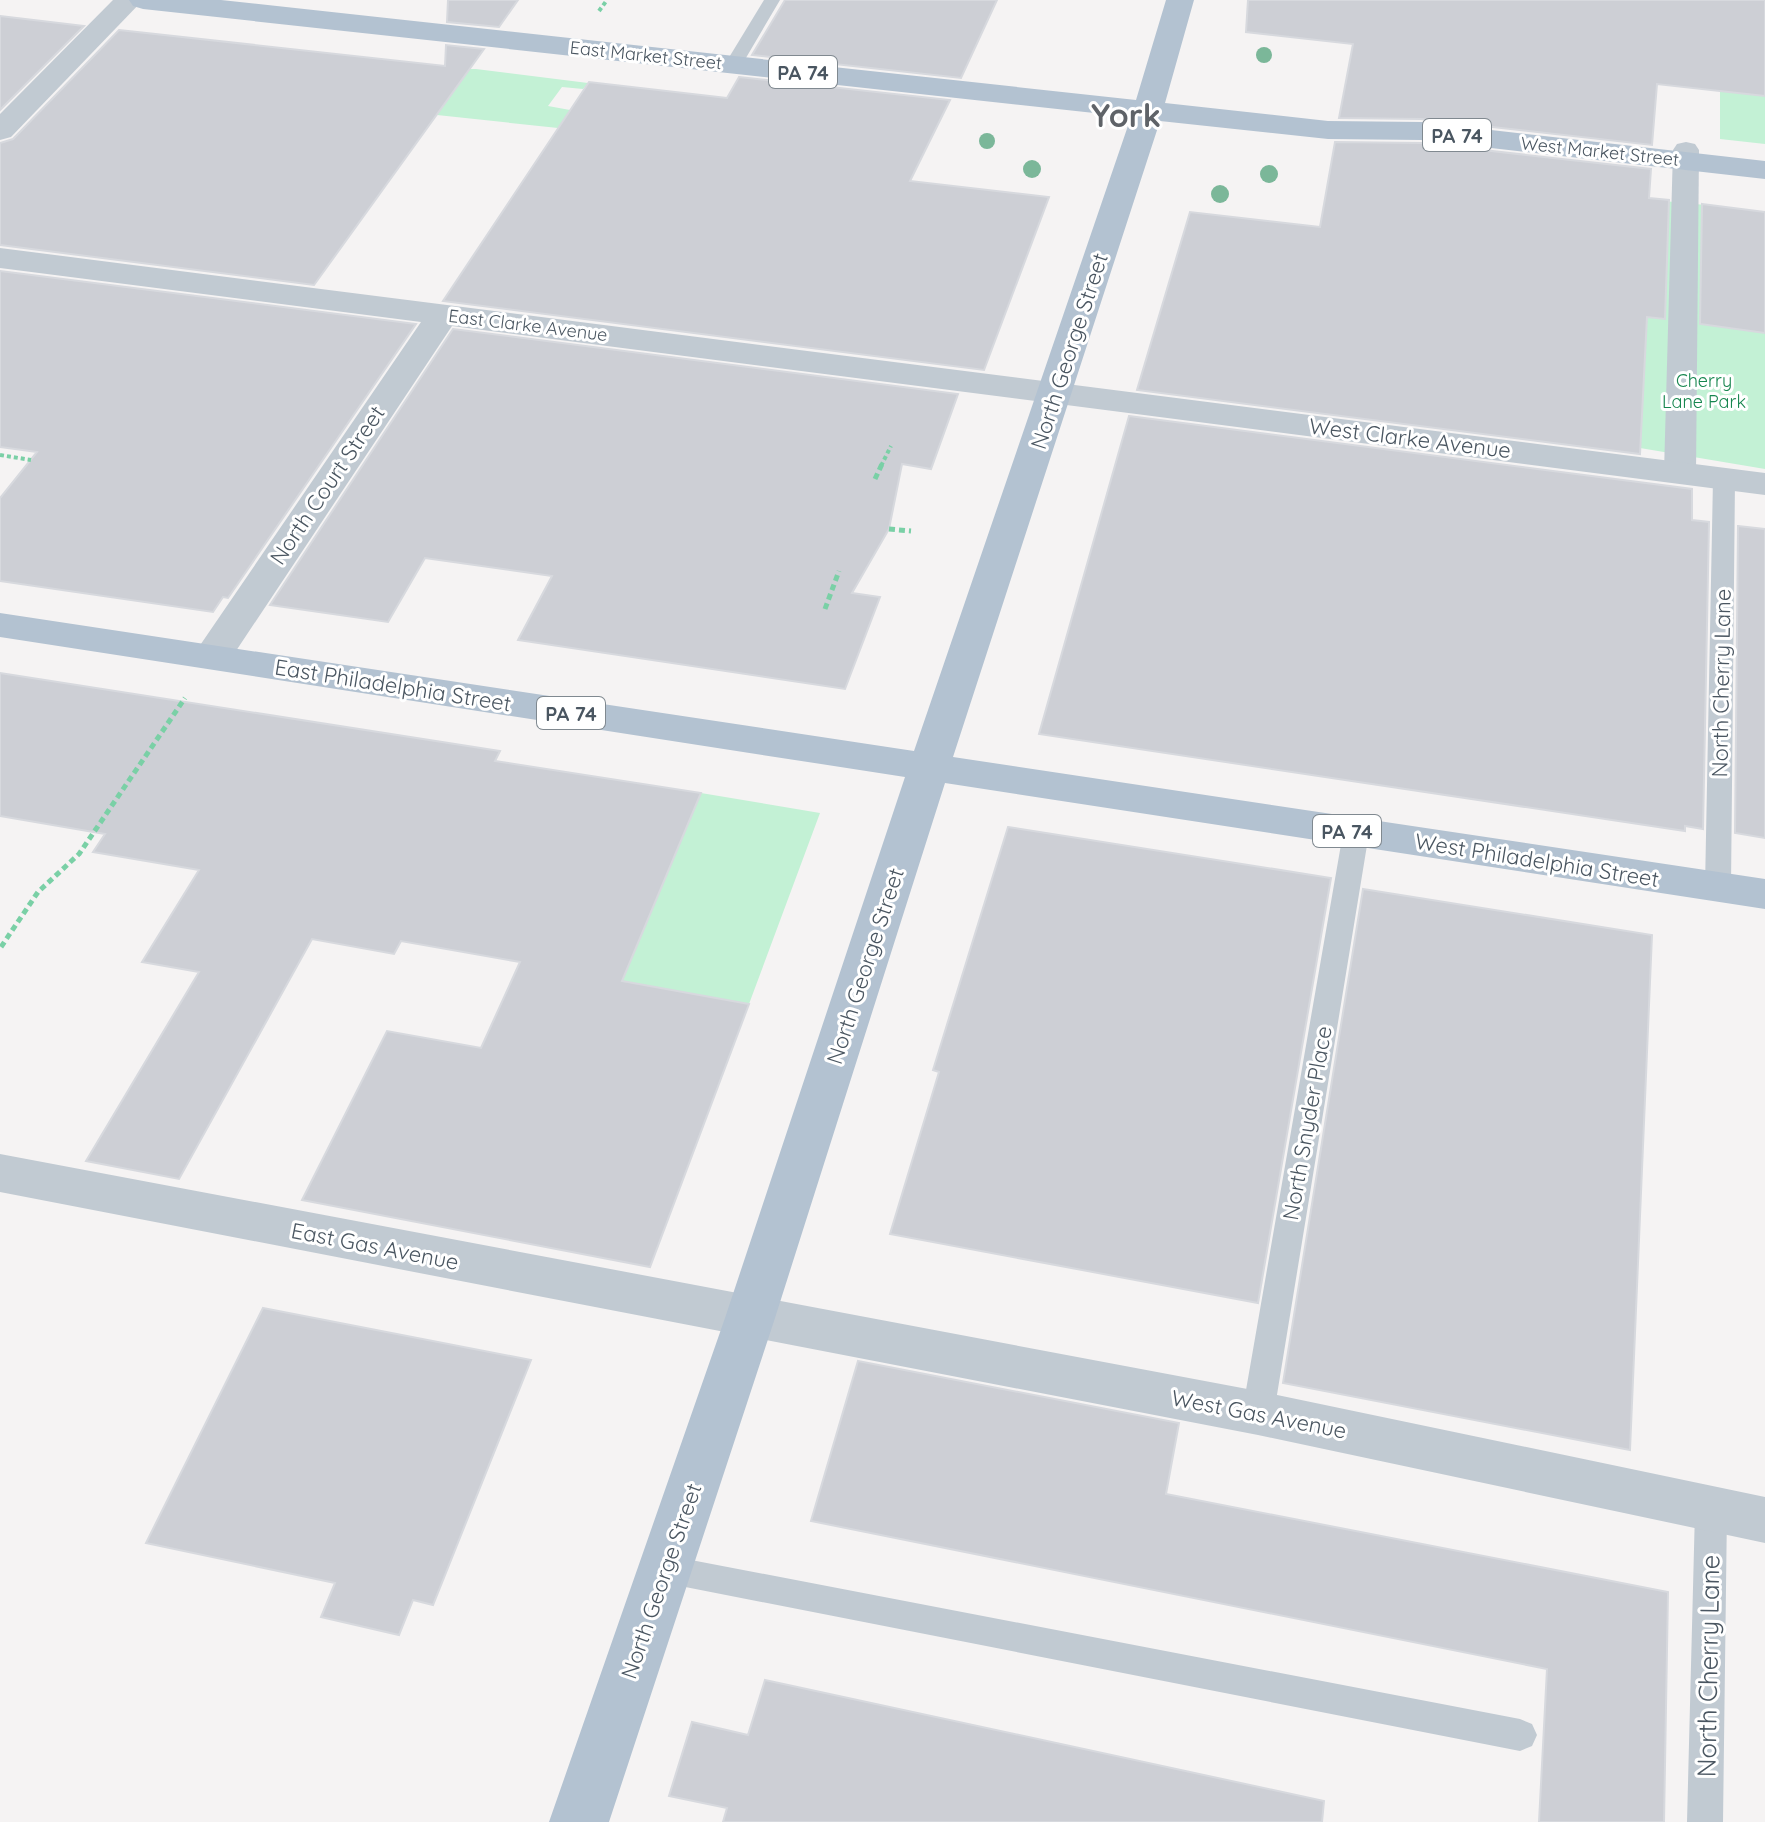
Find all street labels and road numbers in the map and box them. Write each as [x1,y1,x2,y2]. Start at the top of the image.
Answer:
street label: East Market Street [569,36,723,74]
road number: PA 74 [769,56,837,88]
road number: PA 74 [1423,119,1491,151]
street label: West Market Street [1520,131,1680,171]
street label: North George Street [1024,249,1114,453]
street label: East Clarke Avenue [447,304,609,346]
street label: North Court Street [263,400,391,570]
street label: West Clarke Avenue [1307,412,1513,464]
street label: North Cherry Lane [1705,588,1737,778]
street label: East Philadelphia Street [273,652,513,718]
road number: PA 74 [537,697,605,729]
road number: PA 74 [1313,815,1381,847]
street label: West Philadelphia Street [1413,827,1661,893]
street label: North George Street [820,864,910,1068]
street label: North Snyder Place [1276,1024,1338,1222]
street label: East Gas Avenue [289,1216,461,1276]
street label: West Gas Avenue [1169,1383,1349,1445]
street label: North George Street [614,1480,708,1682]
street label: North Cherry Lane [1690,1554,1726,1778]

